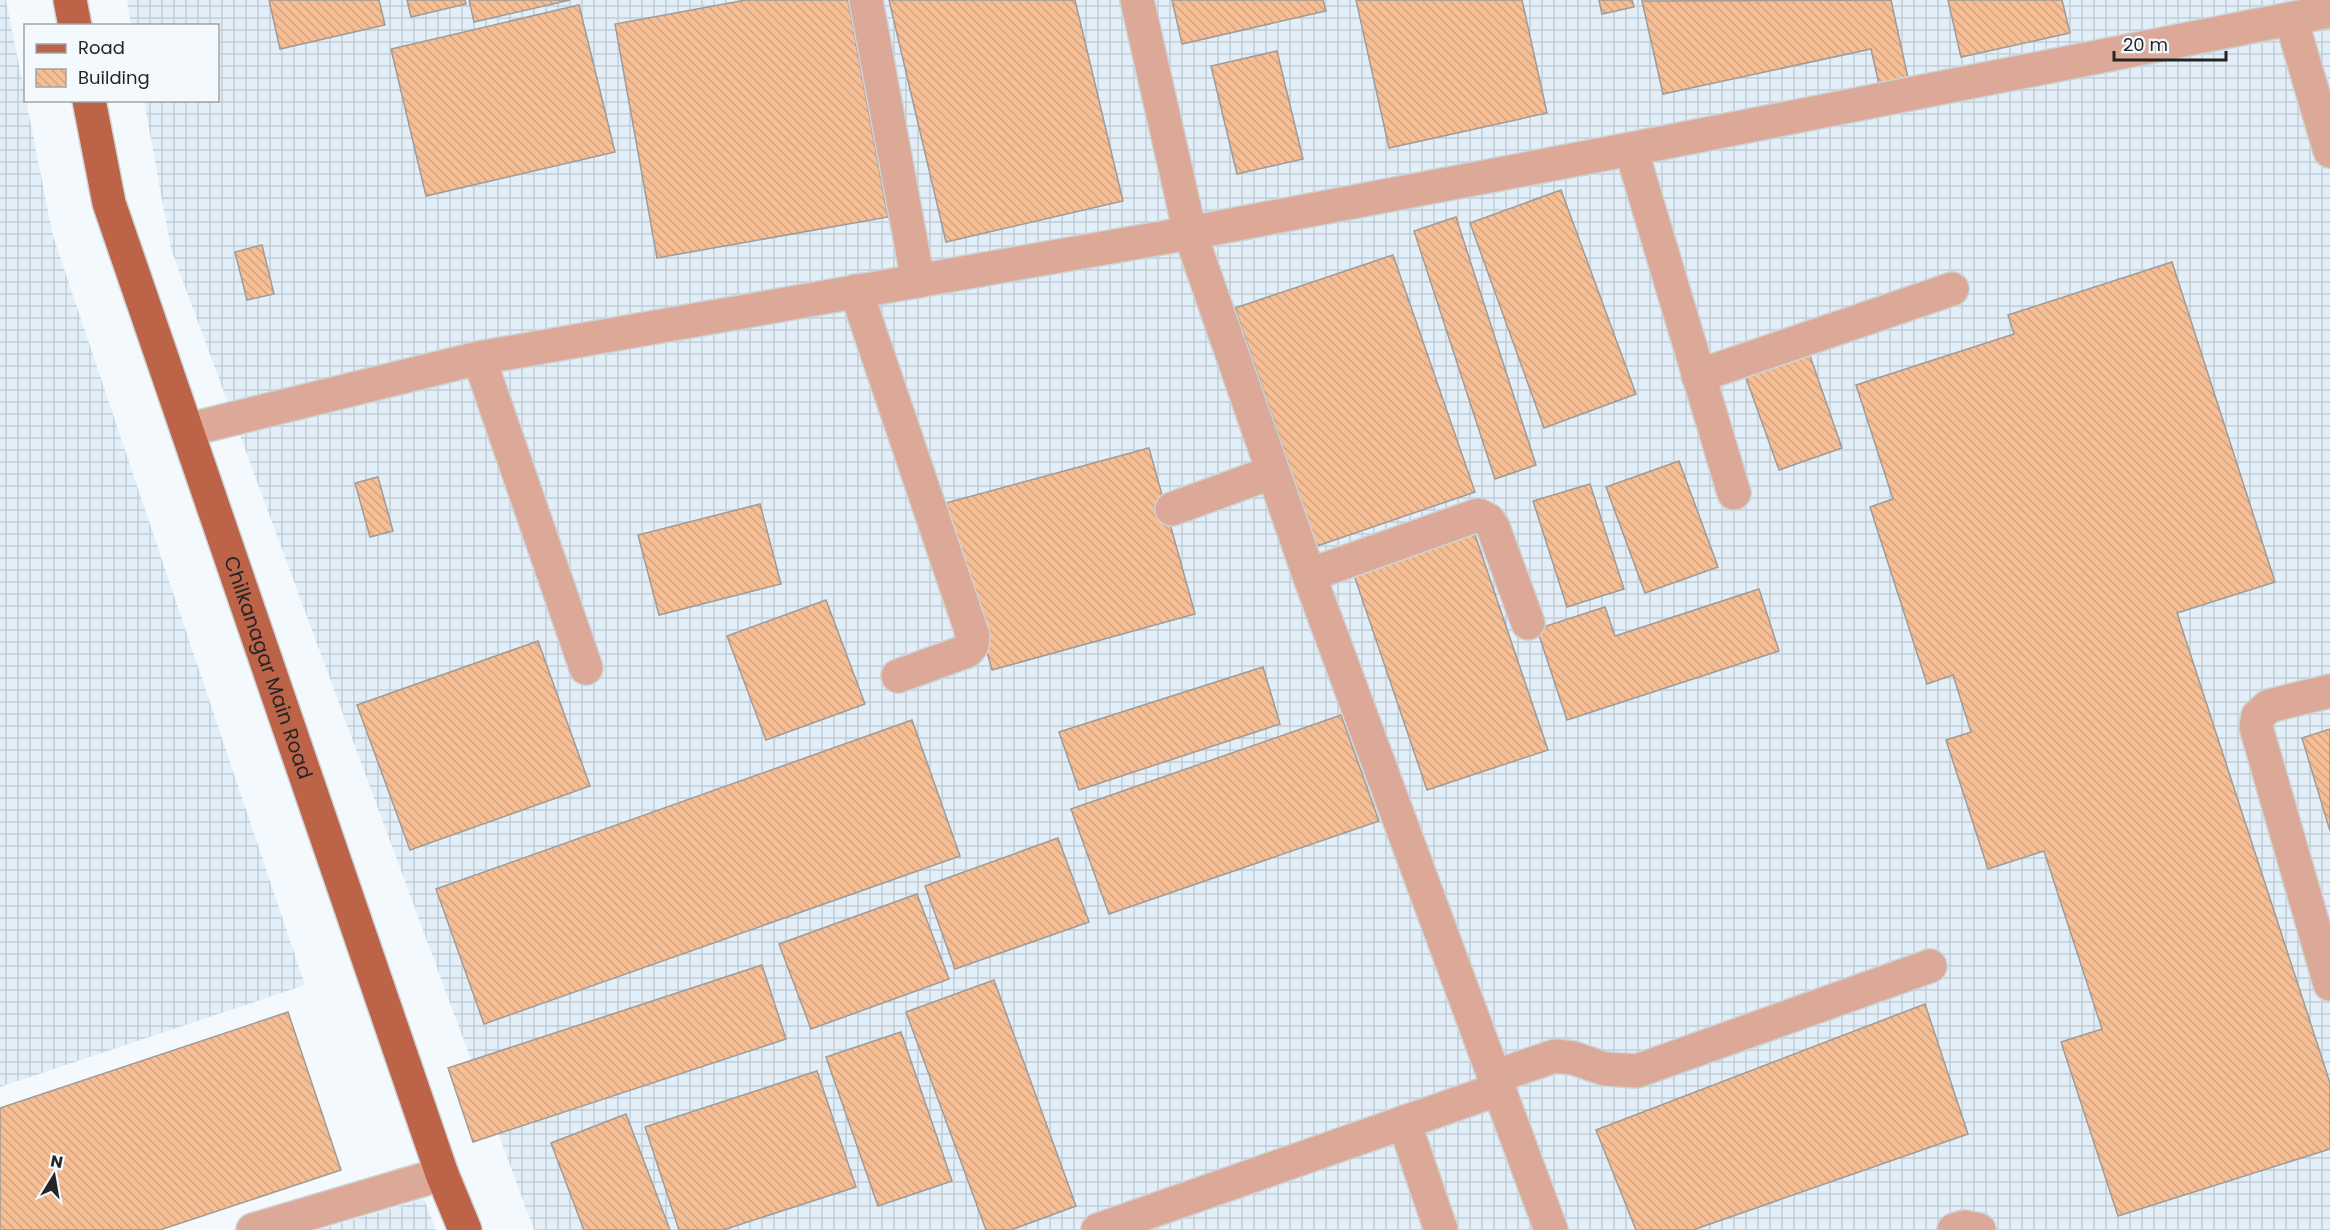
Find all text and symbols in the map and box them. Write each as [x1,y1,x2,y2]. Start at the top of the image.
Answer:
legend [24,24,219,102]
scale bar [2114,24,2226,62]
text: 20 m [2123,32,2168,57]
text: Road [78,35,125,60]
text: Building [78,65,150,90]
street label: Chilkanagar Main Road [217,552,320,783]
north arrow [24,1146,84,1206]
text: N [49,1149,65,1174]

